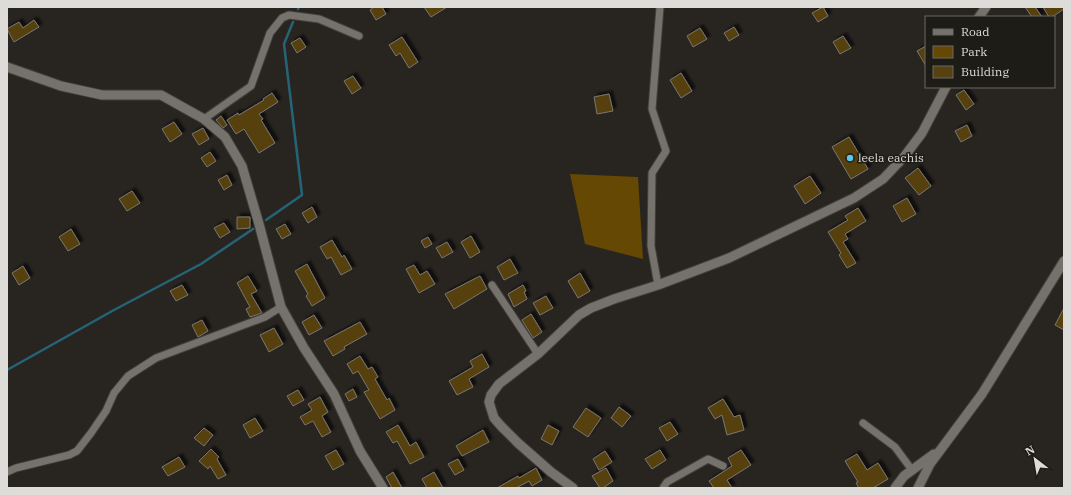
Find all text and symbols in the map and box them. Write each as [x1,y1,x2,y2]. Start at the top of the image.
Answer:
legend [925,16,1055,88]
text: Road [961,24,990,39]
text: Park [961,44,987,59]
text: Building [961,64,1009,79]
place label: leela eachis [858,150,924,165]
marker: leela eachis [845,153,855,163]
north arrow [1015,439,1055,479]
text: N [1023,442,1037,459]

